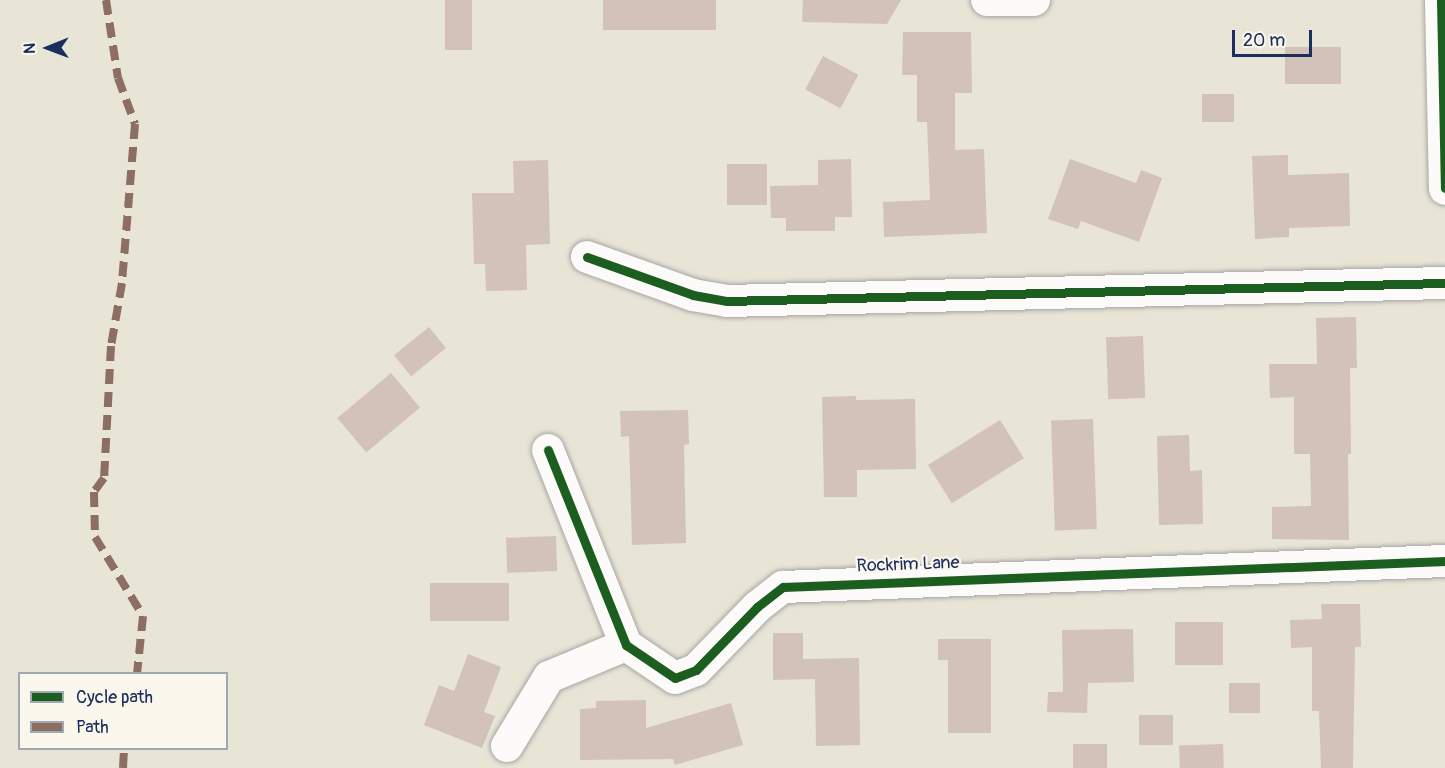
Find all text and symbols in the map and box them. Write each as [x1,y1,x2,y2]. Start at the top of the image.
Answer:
north arrow [18,18,78,78]
scale bar [1235,18,1314,56]
text: 20 m [1243,29,1285,52]
text: N [20,43,40,54]
street label: Rockrim Lane [856,552,960,578]
legend [18,672,228,750]
text: Cycle path [76,686,153,709]
text: Path [76,716,109,739]

